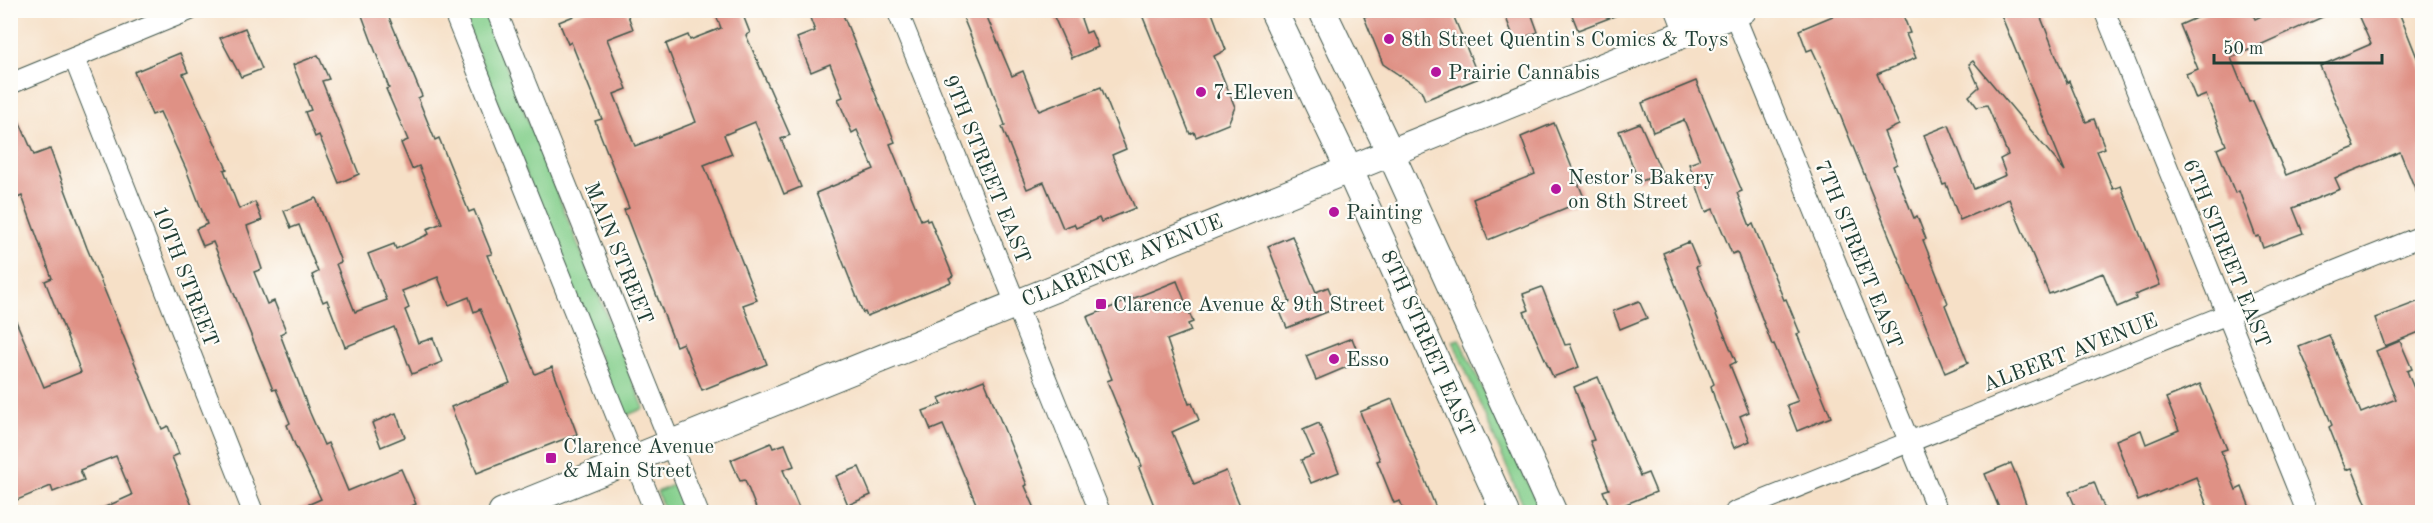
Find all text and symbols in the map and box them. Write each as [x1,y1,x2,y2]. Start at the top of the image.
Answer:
scale bar [2214,27,2382,65]
place label: 8th Street Quentin's Comics & Toys [1401,30,1728,51]
marker: 8th Street Quentin's Comics & Toys [1382,32,1396,46]
text: 50 m [2223,40,2263,58]
place label: Prairie Cannabis [1448,63,1600,84]
marker: Prairie Cannabis [1429,65,1443,79]
street label: 9TH STREET EAST [938,72,1033,267]
place label: 7-Eleven [1213,83,1294,104]
marker: 7-Eleven [1194,85,1208,99]
street label: 6TH STREET EAST [2178,156,2273,351]
street label: 7TH STREET EAST [1810,157,1905,352]
place label: Nestor's Bakery on 8th Street [1568,168,1715,213]
street label: MAIN STREET [580,180,656,327]
marker: Nestor's Bakery on 8th Street [1549,182,1563,196]
street label: 10TH STREET [148,203,221,350]
place label: Painting [1346,203,1423,224]
marker: Painting [1327,205,1341,219]
street label: CLARENCE AVENUE [1019,211,1226,311]
street label: 8TH STREET EAST [1376,247,1477,440]
place label: Clarence Avenue & 9th Street [1113,295,1385,316]
marker: Clarence Avenue & 9th Street [1094,297,1108,311]
street label: ALBERT AVENUE [1980,310,2161,396]
place label: Esso [1346,350,1389,371]
marker: Esso [1327,352,1341,366]
place label: Clarence Avenue & Main Street [563,437,714,482]
marker: Clarence Avenue & Main Street [544,451,558,465]

